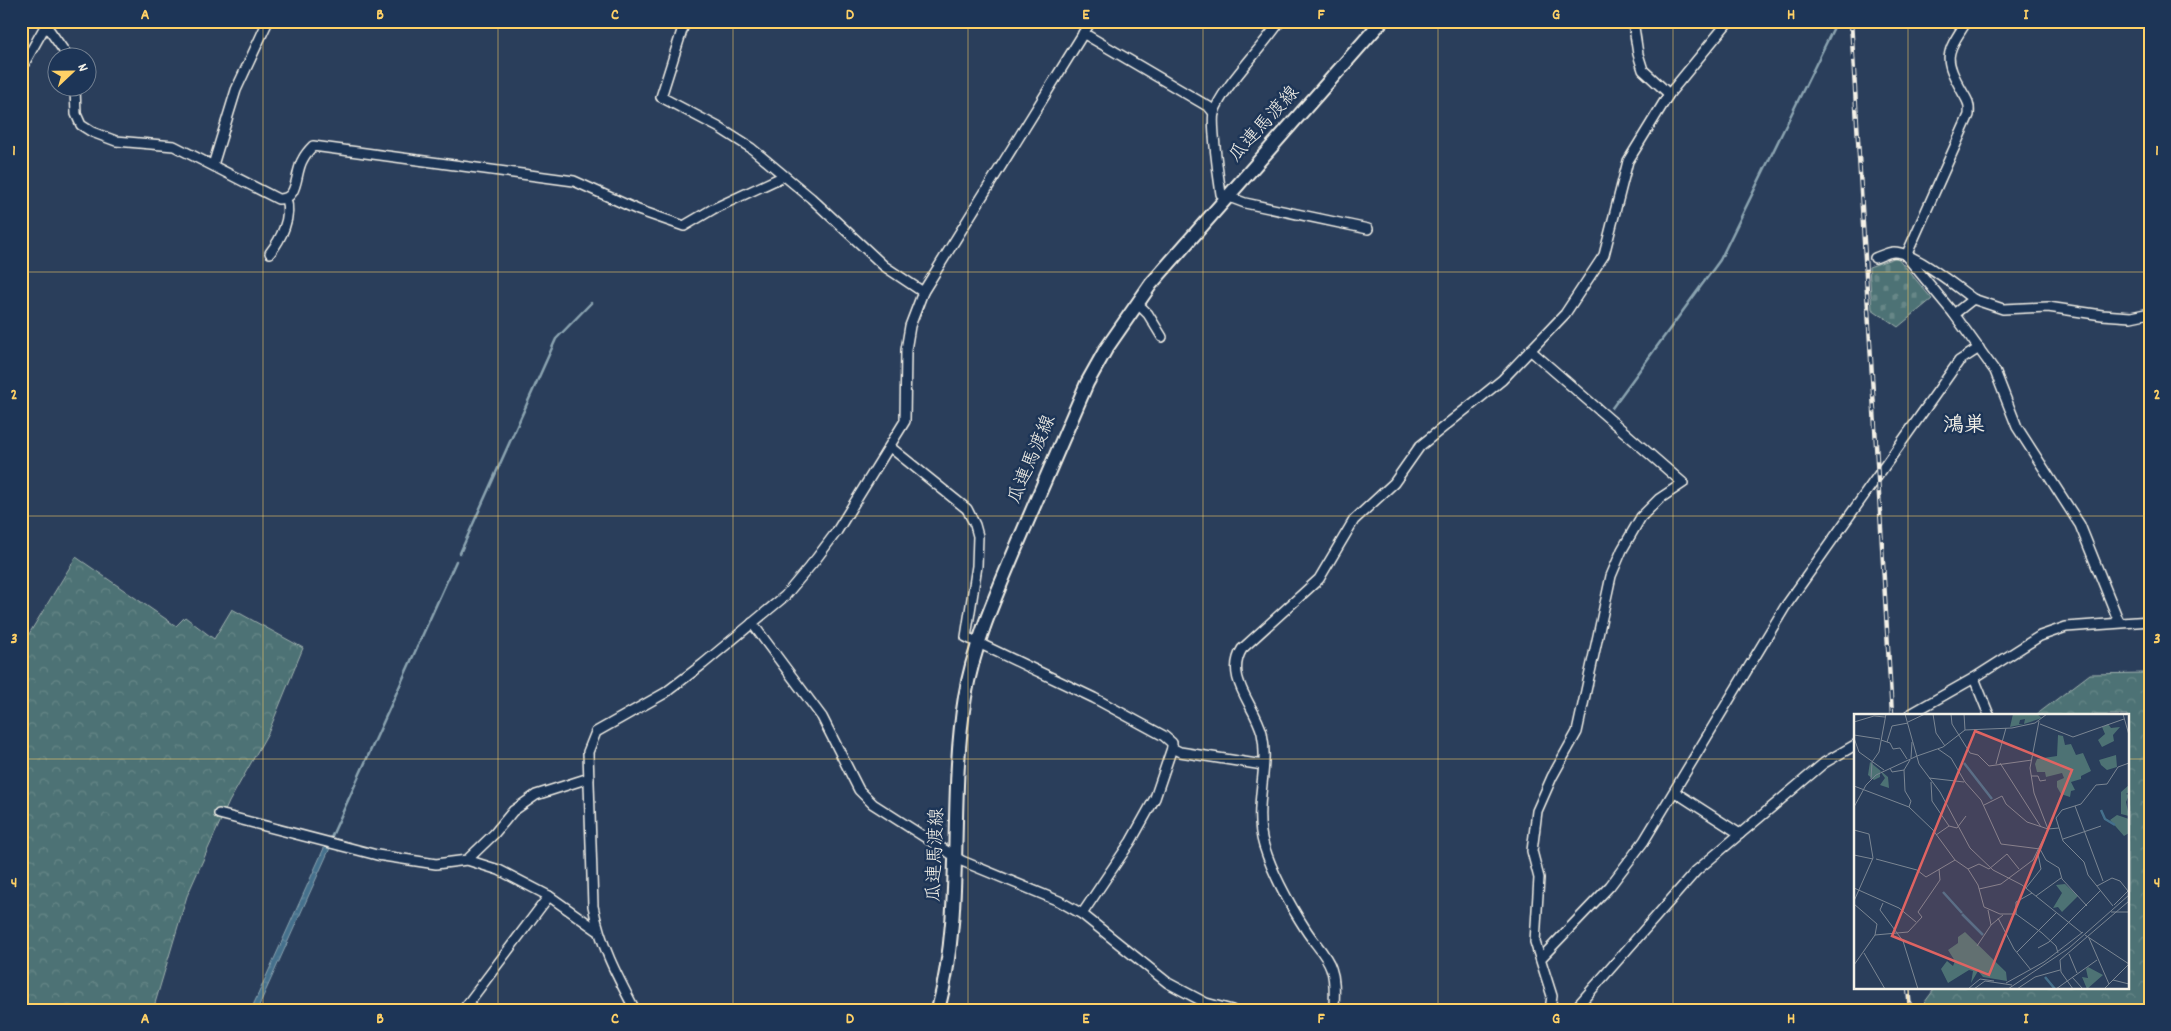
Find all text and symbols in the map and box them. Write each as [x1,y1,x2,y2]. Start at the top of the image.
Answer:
text: A [141,4,150,27]
text: B [376,4,384,27]
text: C [611,4,619,27]
text: D [846,4,855,27]
text: E [1082,4,1090,27]
text: F [1317,4,1325,27]
text: G [1552,4,1560,27]
text: H [1787,4,1795,27]
text: I [2024,4,2030,27]
north arrow [48,48,98,98]
text: N [72,61,93,75]
street label: 瓜連馬渡線 [1223,81,1307,169]
text: 1 [12,140,16,163]
text: 1 [2155,140,2159,163]
text: 2 [11,384,18,407]
text: 2 [2154,384,2161,407]
street label: 瓜連馬渡線 [1002,411,1064,509]
district label: 鴻巣 [1943,412,1985,442]
text: 3 [10,628,18,651]
text: 3 [2153,628,2161,651]
inset map [1854,714,2128,988]
street label: 瓜連馬渡線 [922,807,952,903]
text: 4 [11,872,17,895]
text: 4 [2154,872,2160,895]
text: A [141,1008,150,1031]
text: B [376,1008,384,1031]
text: C [611,1008,619,1031]
text: D [846,1008,855,1031]
text: E [1082,1008,1090,1031]
text: F [1317,1008,1325,1031]
text: G [1552,1008,1560,1031]
text: H [1787,1008,1795,1031]
text: I [2024,1008,2030,1031]

